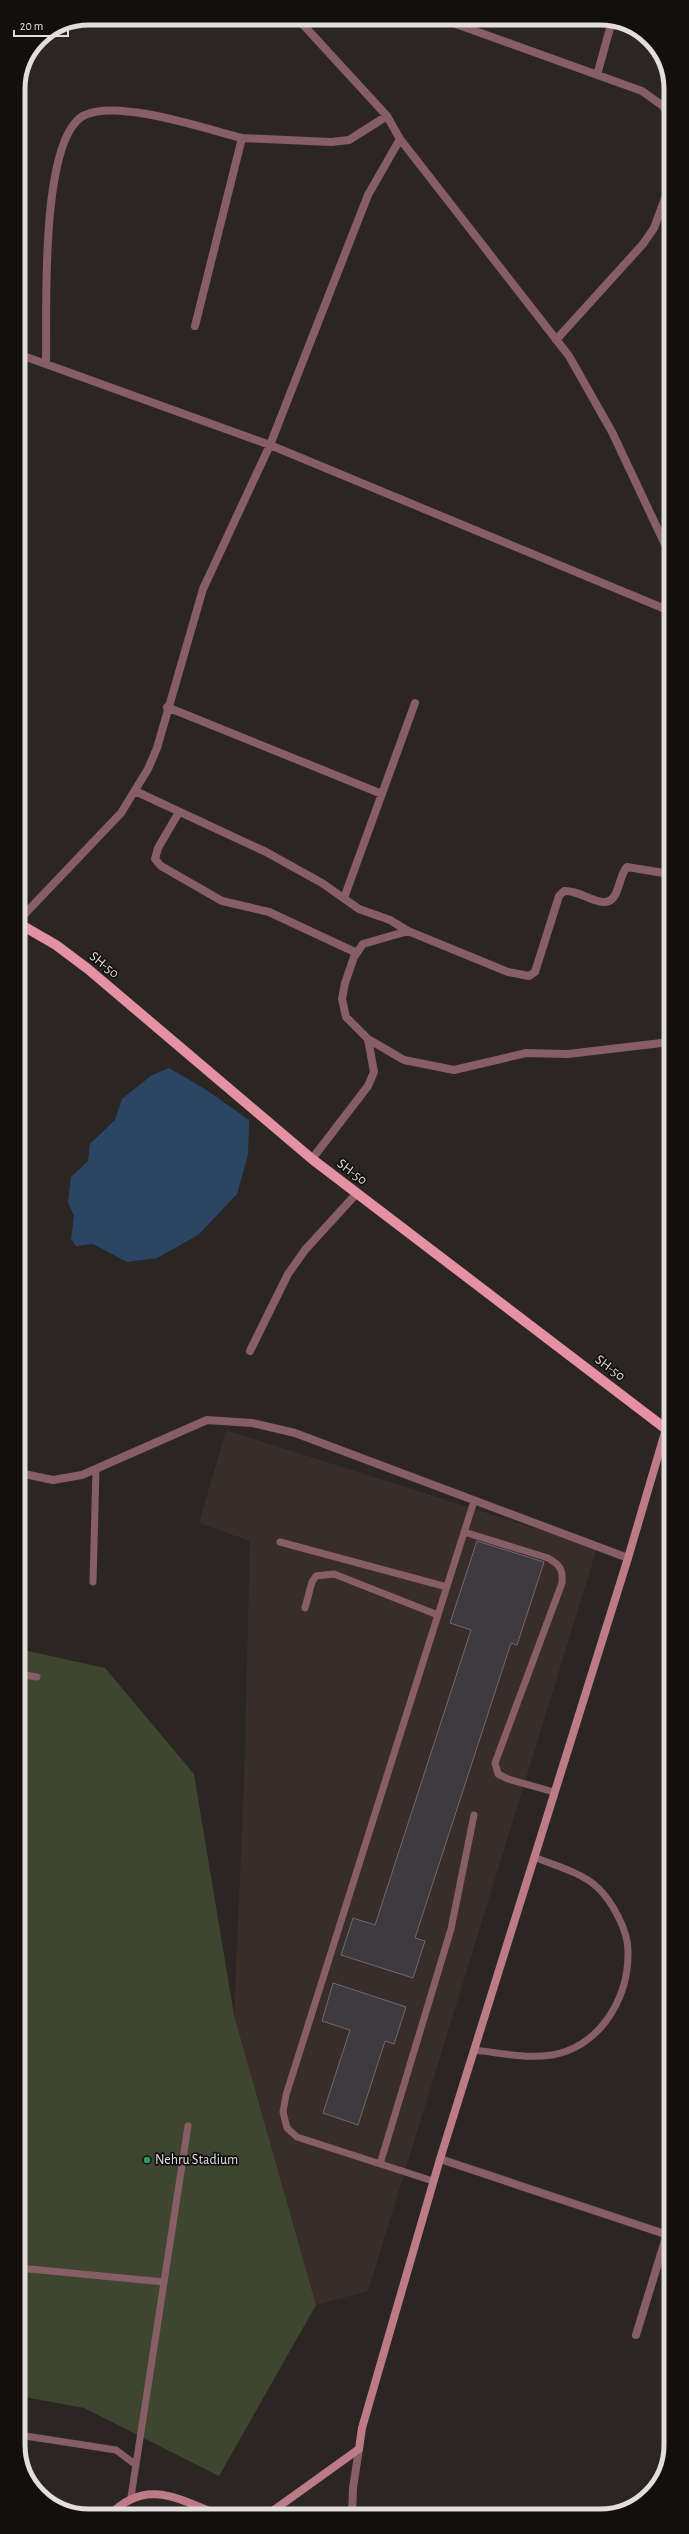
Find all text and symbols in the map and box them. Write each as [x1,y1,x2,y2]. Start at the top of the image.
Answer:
scale bar [14,12,68,38]
text: 20 m [20,20,43,32]
street label: SH-50 [87,949,121,981]
street label: SH-50 [334,1156,370,1188]
street label: SH-50 [592,1352,628,1384]
place label: Nehru Stadium [155,2153,238,2167]
marker: Nehru Stadium [142,2155,152,2165]

